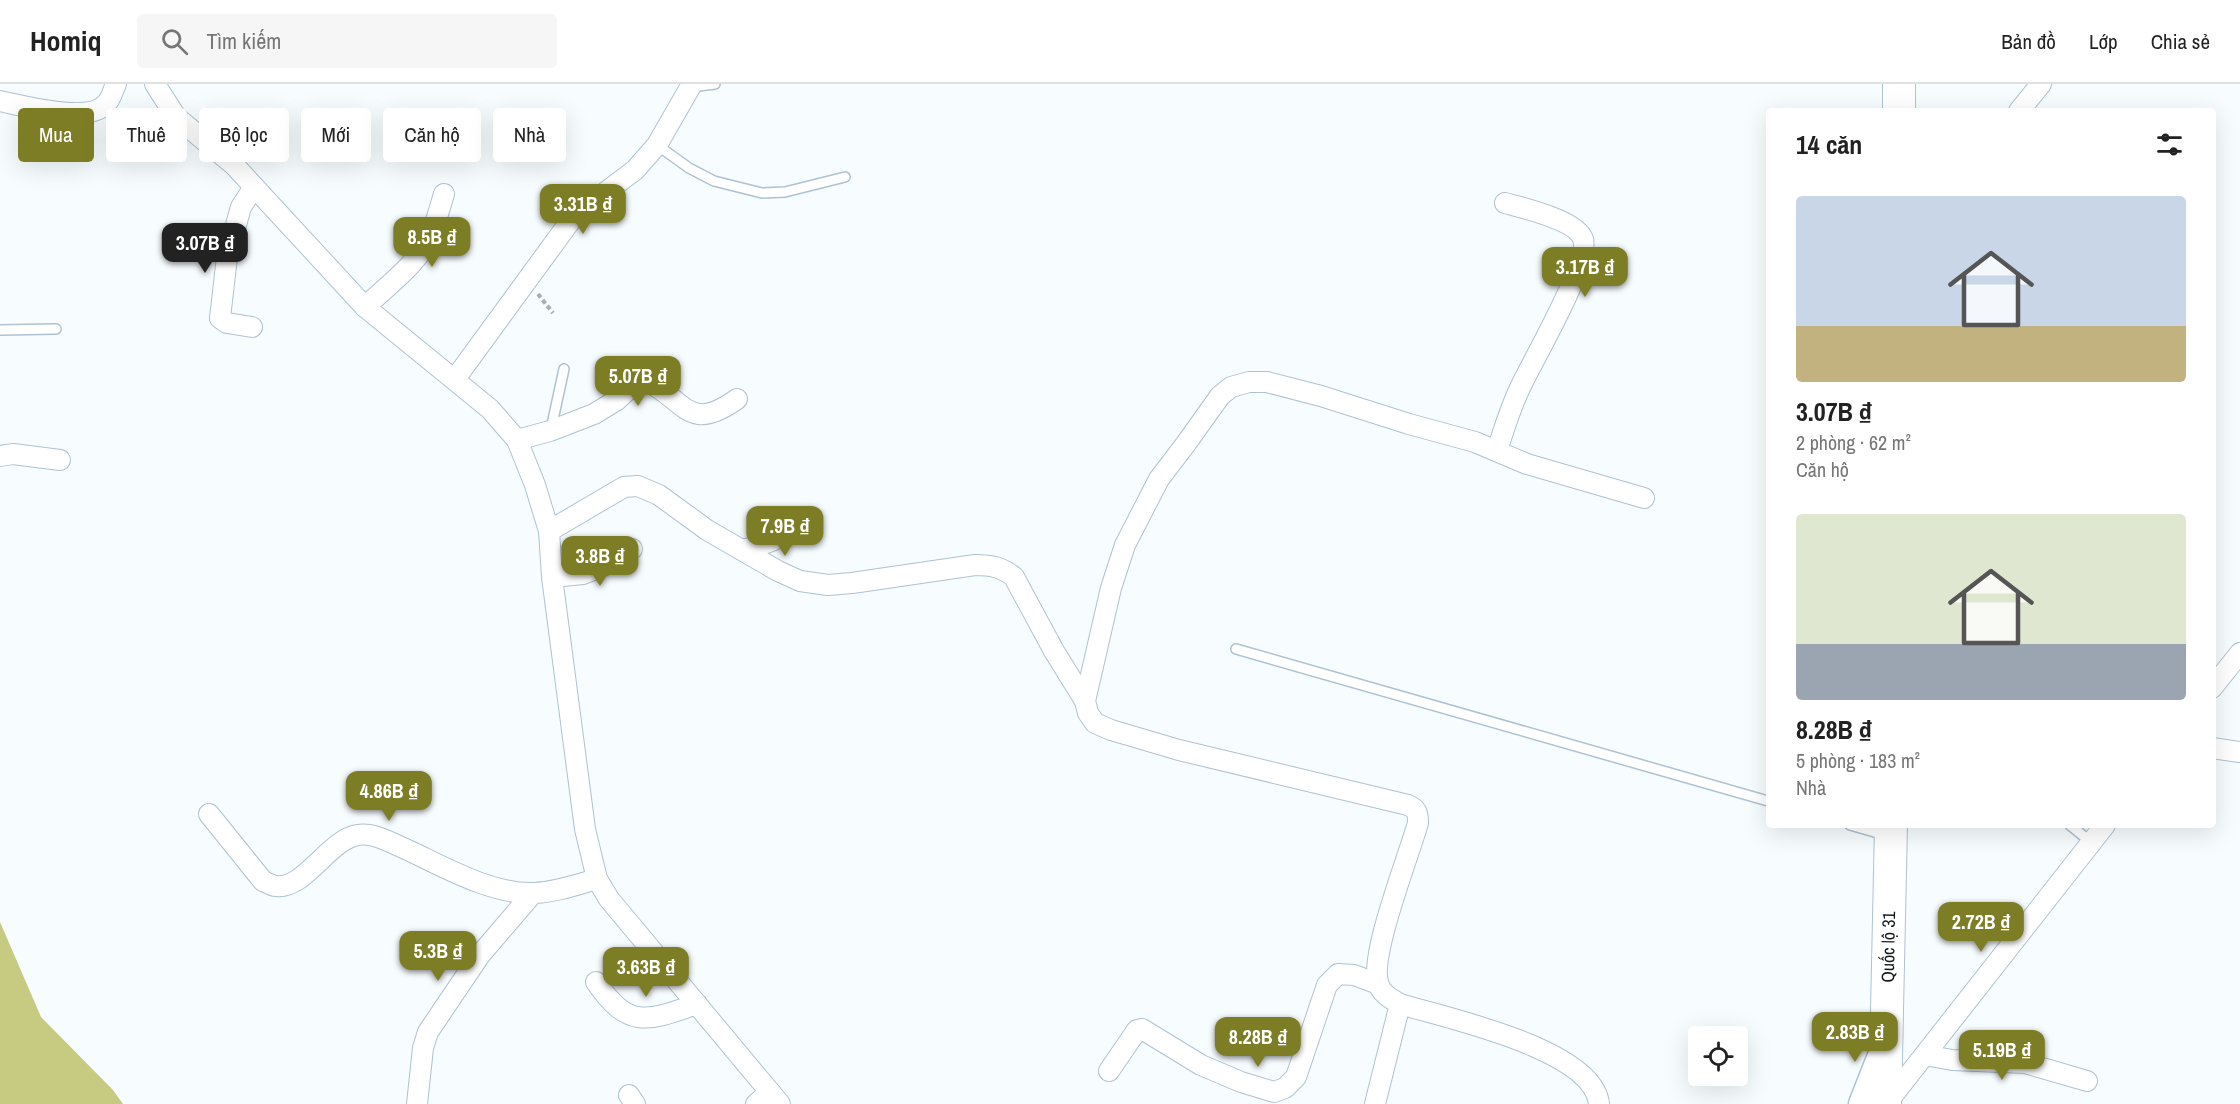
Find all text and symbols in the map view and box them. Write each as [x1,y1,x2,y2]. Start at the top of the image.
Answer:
search box [137,14,557,68]
text: Homiq [30,22,101,60]
icon: search [158,25,191,58]
text: Tìm kiếm [206,26,281,56]
text: Bản đồ [2001,27,2056,56]
text: Lớp [2089,27,2118,56]
text: Chia sẻ [2151,27,2210,56]
chip: Mua [18,108,94,162]
chip: Thuê [106,108,187,162]
chip: Bộ lọc [199,108,289,162]
chip: Mới [301,108,371,162]
chip: Căn hộ [383,108,481,162]
chip: Nhà [493,108,566,162]
text: 14 căn [1796,127,1862,162]
icon: filters [2153,128,2186,161]
pin: 3.31B ₫ [528,184,638,235]
text: 3.31B ₫ [554,190,612,217]
pin: 8.5B ₫ [383,217,481,268]
pin: 3.07B ₫ [150,223,260,274]
text: 8.5B ₫ [407,223,457,250]
text: 3.07B ₫ [176,229,234,256]
icon: home [1937,235,2045,343]
pin: 3.17B ₫ [1530,247,1640,298]
text: 3.17B ₫ [1556,253,1614,280]
pin: 5.07B ₫ [583,356,693,407]
text: 5.07B ₫ [609,362,667,389]
text: 3.07B ₫ [1796,394,1872,429]
text: 2 phòng · 62 m² [1796,429,1911,456]
text: Căn hộ [1796,456,1849,483]
pin: 7.9B ₫ [736,506,834,557]
text: 7.9B ₫ [760,512,810,539]
pin: 3.8B ₫ [551,536,649,587]
text: 3.8B ₫ [575,542,625,569]
icon: home [1937,553,2045,661]
text: 8.28B ₫ [1796,712,1872,747]
text: 5 phòng · 183 m² [1796,747,1920,774]
pin: 4.86B ₫ [334,771,444,822]
text: Nhà [1796,774,1826,801]
text: 4.86B ₫ [360,777,418,804]
pin: 2.72B ₫ [1926,902,2036,953]
text: 2.72B ₫ [1952,908,2010,935]
street label: Quốc lộ 31 [1875,910,1901,983]
pin: 5.3B ₫ [389,931,487,982]
text: 5.3B ₫ [413,937,463,964]
pin: 3.63B ₫ [591,947,701,998]
text: 3.63B ₫ [617,953,675,980]
pin: 2.83B ₫ [1800,1012,1910,1063]
pin: 8.28B ₫ [1203,1017,1313,1068]
text: 2.83B ₫ [1826,1018,1884,1045]
text: 8.28B ₫ [1229,1023,1287,1050]
map controls [1688,1026,1748,1086]
button: locate [1688,1026,1748,1086]
pin: 5.19B ₫ [1947,1030,2057,1081]
text: 5.19B ₫ [1973,1036,2031,1063]

